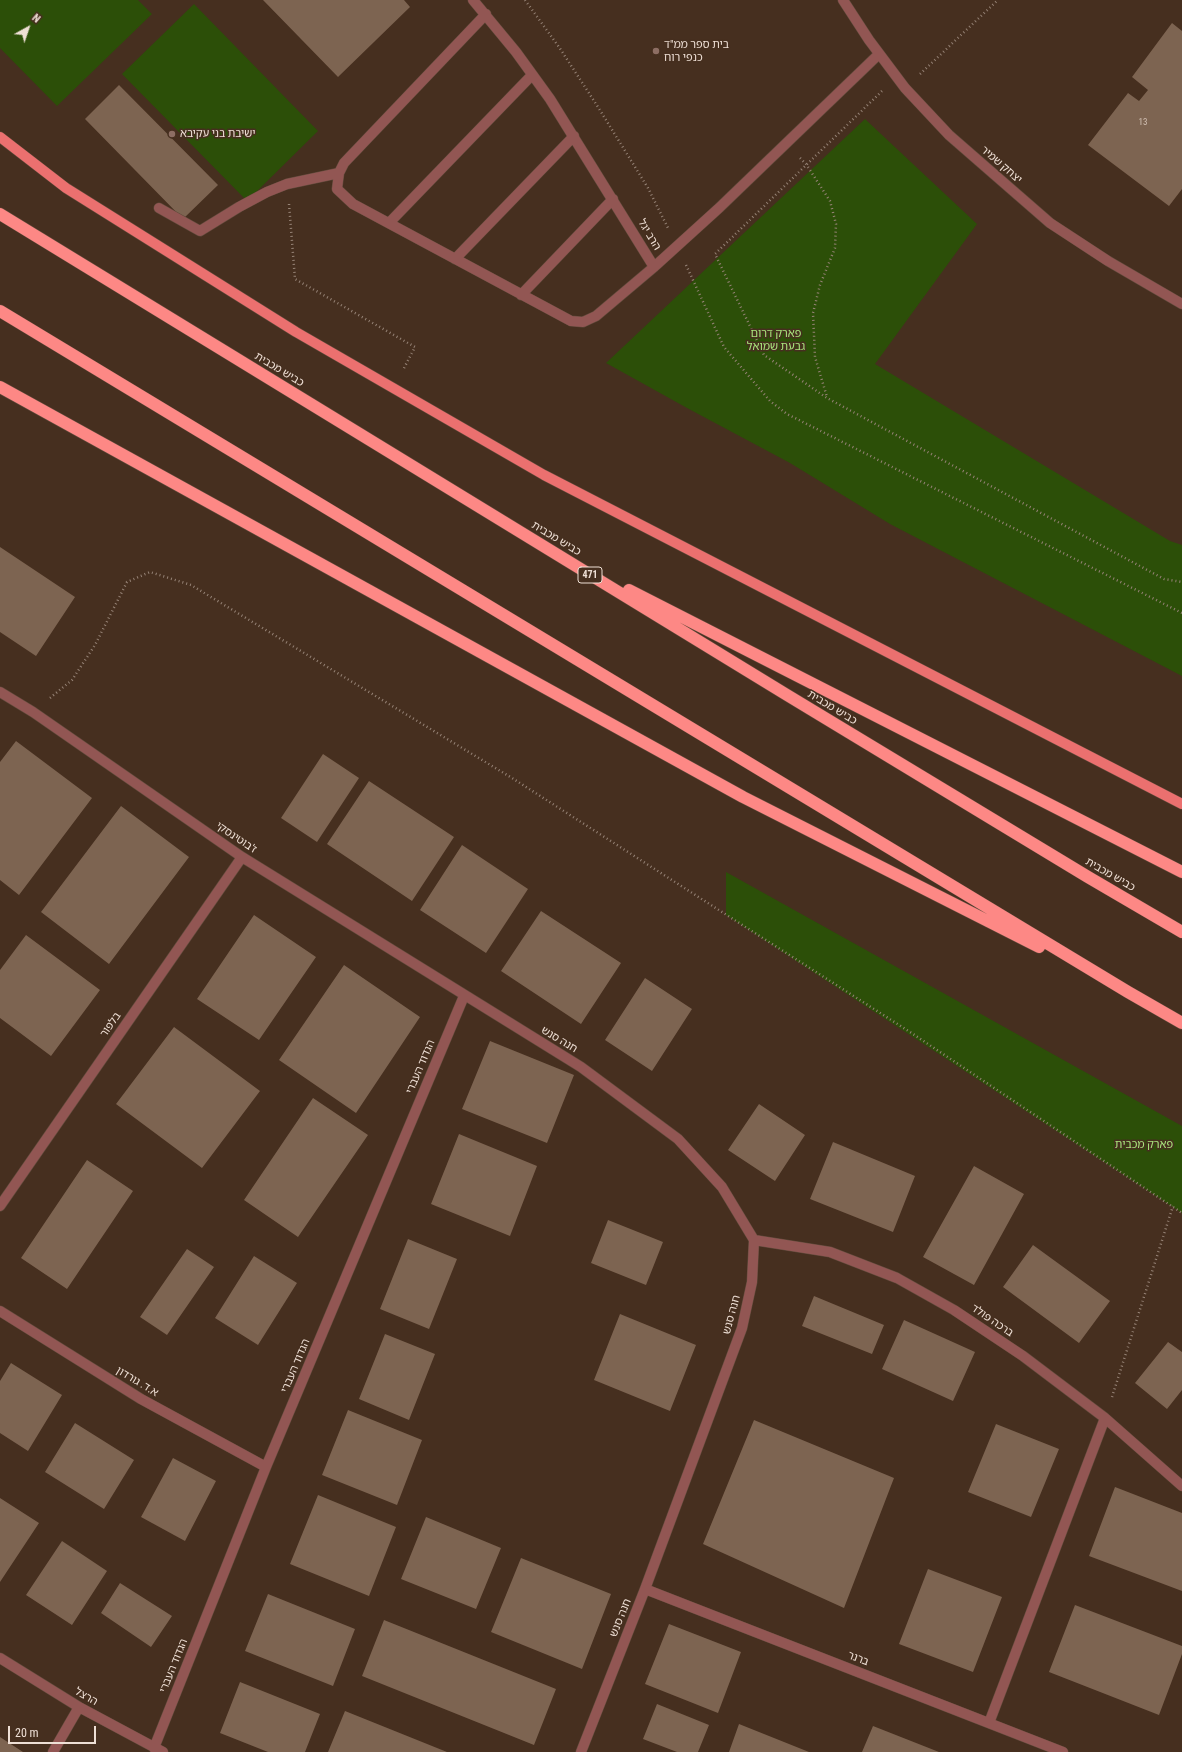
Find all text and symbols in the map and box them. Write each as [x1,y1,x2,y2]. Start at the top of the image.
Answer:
north arrow [8,8,48,48]
text: N [29,11,43,26]
place label: בית ספר ממ"ד כנפי רוח [664,38,729,64]
marker: בית ספר ממ"ד כנפי רוח [651,46,661,56]
house number: 13 [1139,118,1147,128]
place label: ישיבת בני עקיבא [180,127,255,141]
marker: ישיבת בני עקיבא [167,129,177,139]
street label: יצחק שמיר [978,144,1024,186]
street label: הרב יגל [635,217,663,253]
park label: פארק דרום גבעת שמואל [747,327,805,353]
street label: כביש מכבית [252,350,306,390]
street label: כביש מכבית [529,519,583,559]
road number: 471 [578,567,602,583]
street label: כביש מכבית [805,688,859,728]
street label: ז'בוטינסקי [213,820,259,856]
street label: כביש מכבית [1083,855,1137,895]
street label: בלפור [98,1010,124,1040]
street label: חנה סנש [538,1024,580,1056]
street label: הגדוד העברי [404,1038,438,1096]
park label: פארק מכבית [1115,1138,1173,1152]
street label: חנה סנש [720,1294,744,1336]
street label: ברכה פולד [968,1302,1016,1340]
street label: הגדוד העברי [279,1337,313,1395]
street label: א.ד. גורדון [113,1364,161,1400]
street label: חנה סנש [607,1597,635,1639]
street label: הגדוד העברי [157,1637,191,1695]
street label: ברנר [846,1649,870,1669]
street label: הרצל [72,1685,100,1709]
scale bar [10,1718,98,1744]
text: 20 m [15,1726,39,1740]

